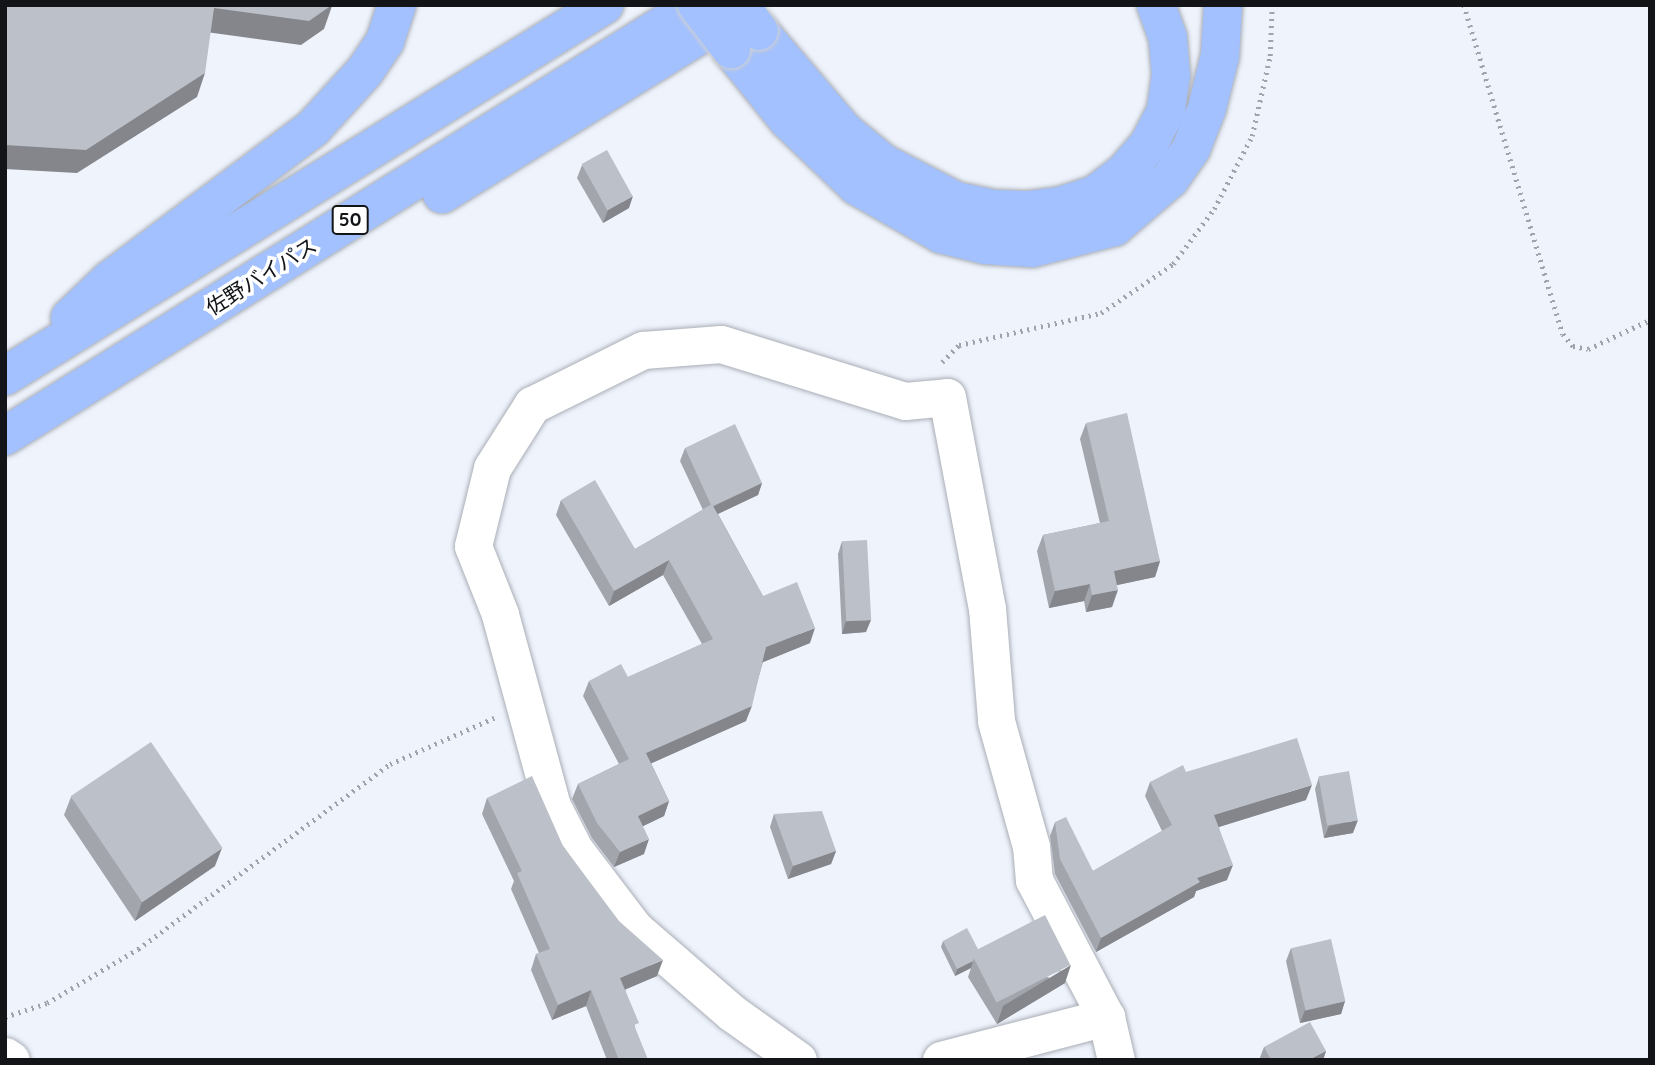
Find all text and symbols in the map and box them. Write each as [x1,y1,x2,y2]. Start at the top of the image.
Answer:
road number: 50 [331,204,369,235]
street label: 佐野バイパス [201,232,321,320]

